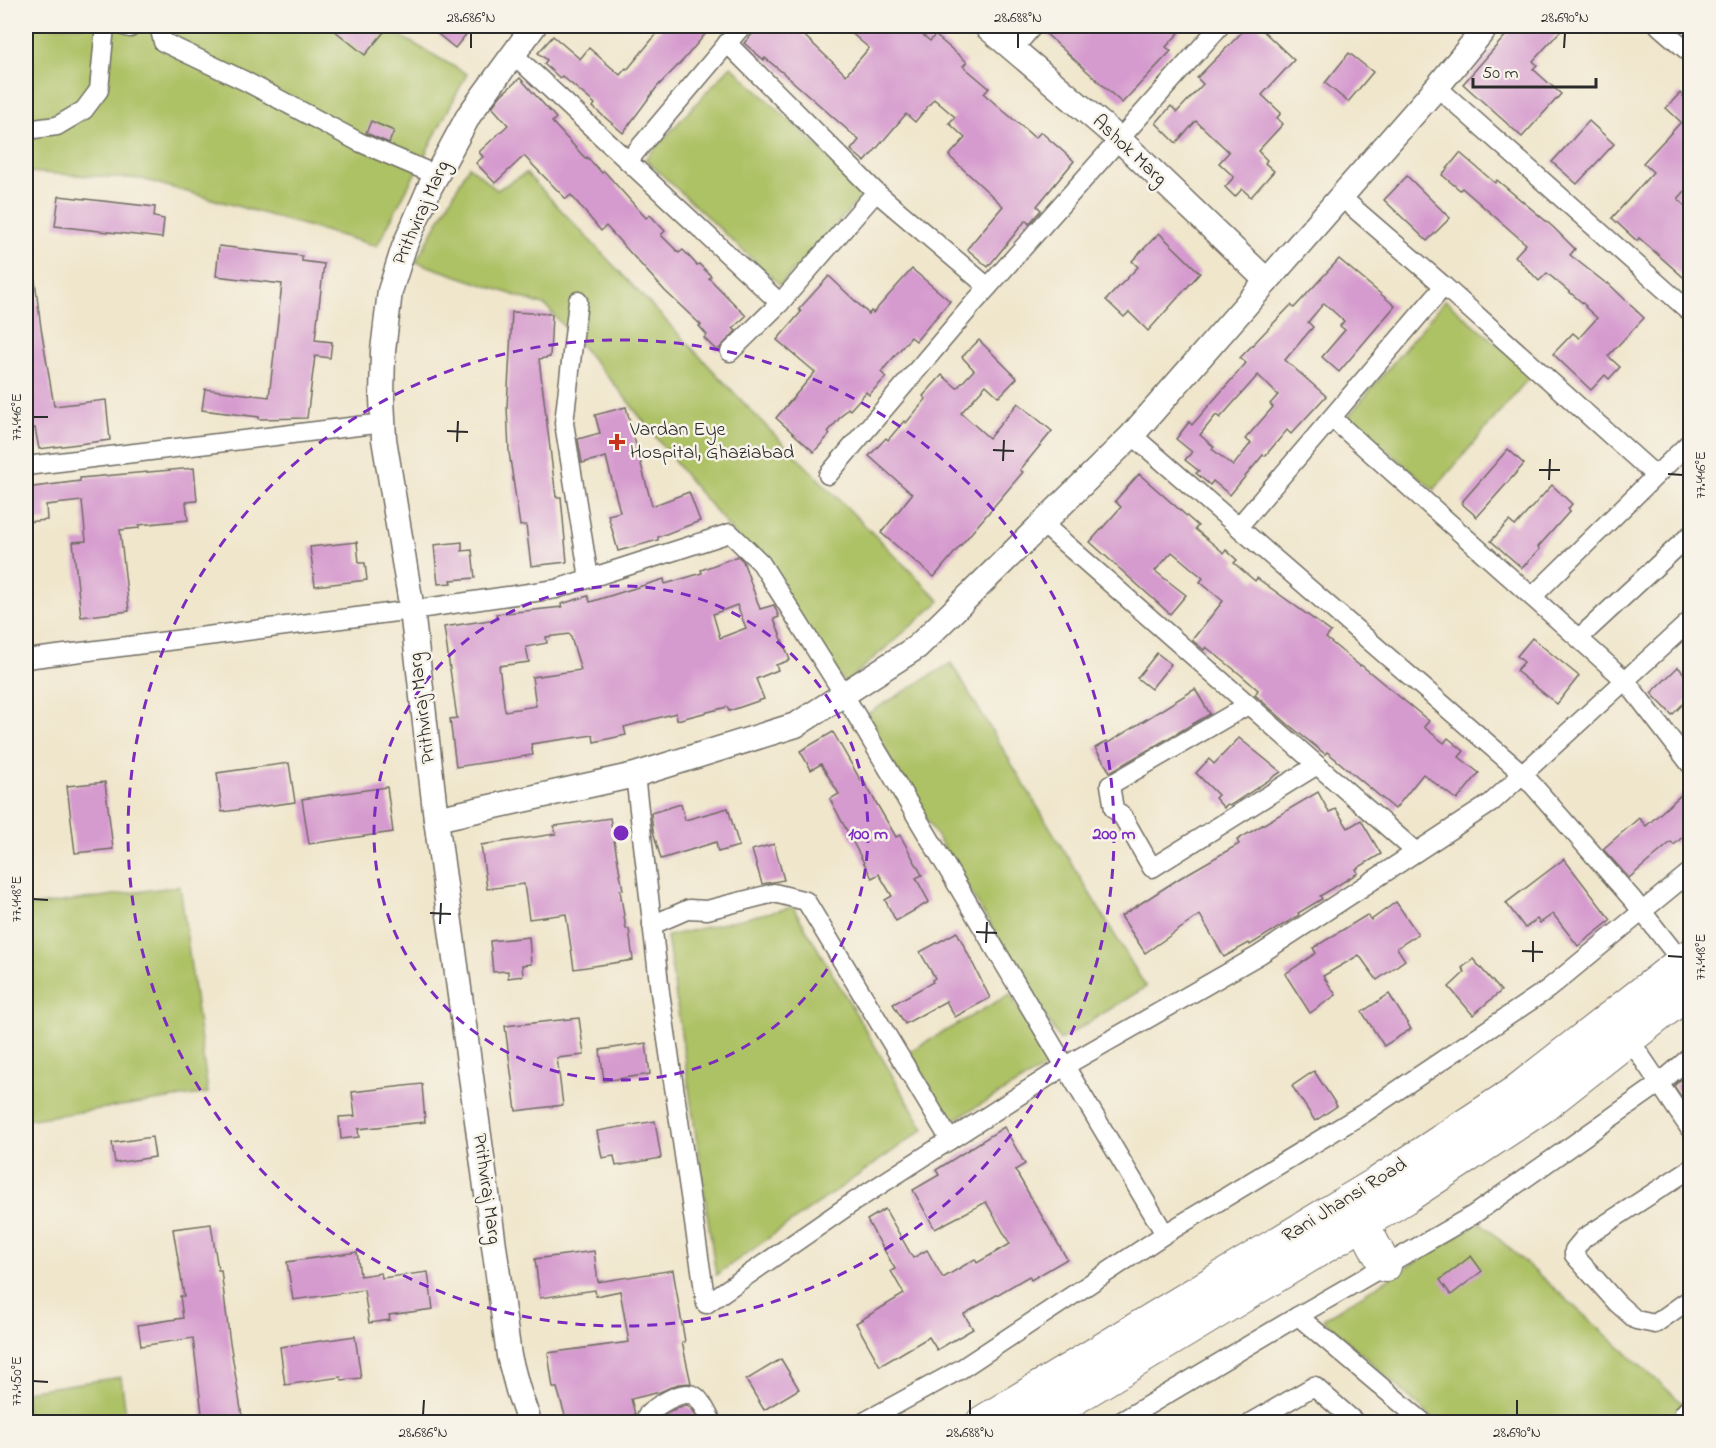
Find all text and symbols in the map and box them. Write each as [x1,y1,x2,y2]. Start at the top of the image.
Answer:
text: 28.686°N [446,7,496,29]
text: 28.688°N [994,7,1042,29]
text: 28.690°N [1541,7,1589,29]
scale bar [1473,51,1596,89]
text: 50 m [1482,61,1519,87]
street label: Ashok Marg [1084,108,1173,194]
street label: Prithviraj Marg [386,156,459,270]
text: 77.446°E [6,393,28,441]
place label: Vardan Eye Hospital, Ghaziabad [629,416,794,468]
marker: Vardan Eye Hospital, Ghaziabad [608,433,626,451]
text: 77.446°E [1690,451,1712,499]
street label: Prithviraj Marg [402,651,445,765]
text: 100 m [848,822,888,848]
text: 200 m [1092,822,1136,848]
centre of rings [611,823,631,843]
text: 77.448°E [6,876,28,922]
text: 77.448°E [1690,934,1712,980]
street label: Prithviraj Marg [463,1132,508,1247]
street label: Rani Jhansi Road [1277,1151,1413,1251]
text: 77.450°E [6,1356,28,1406]
text: 28.686°N [398,1422,448,1444]
text: 28.688°N [946,1422,994,1444]
text: 28.690°N [1493,1422,1541,1444]

